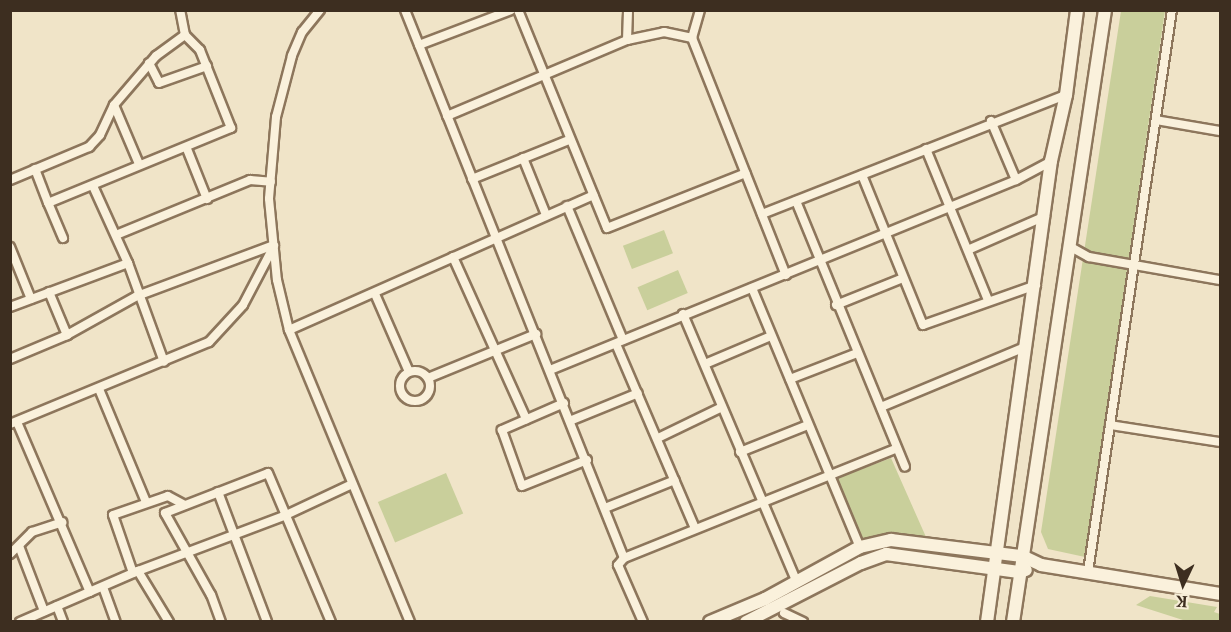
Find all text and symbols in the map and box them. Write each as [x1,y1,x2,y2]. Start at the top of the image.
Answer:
north arrow [1153,554,1213,614]
text: K [1175,591,1188,613]

